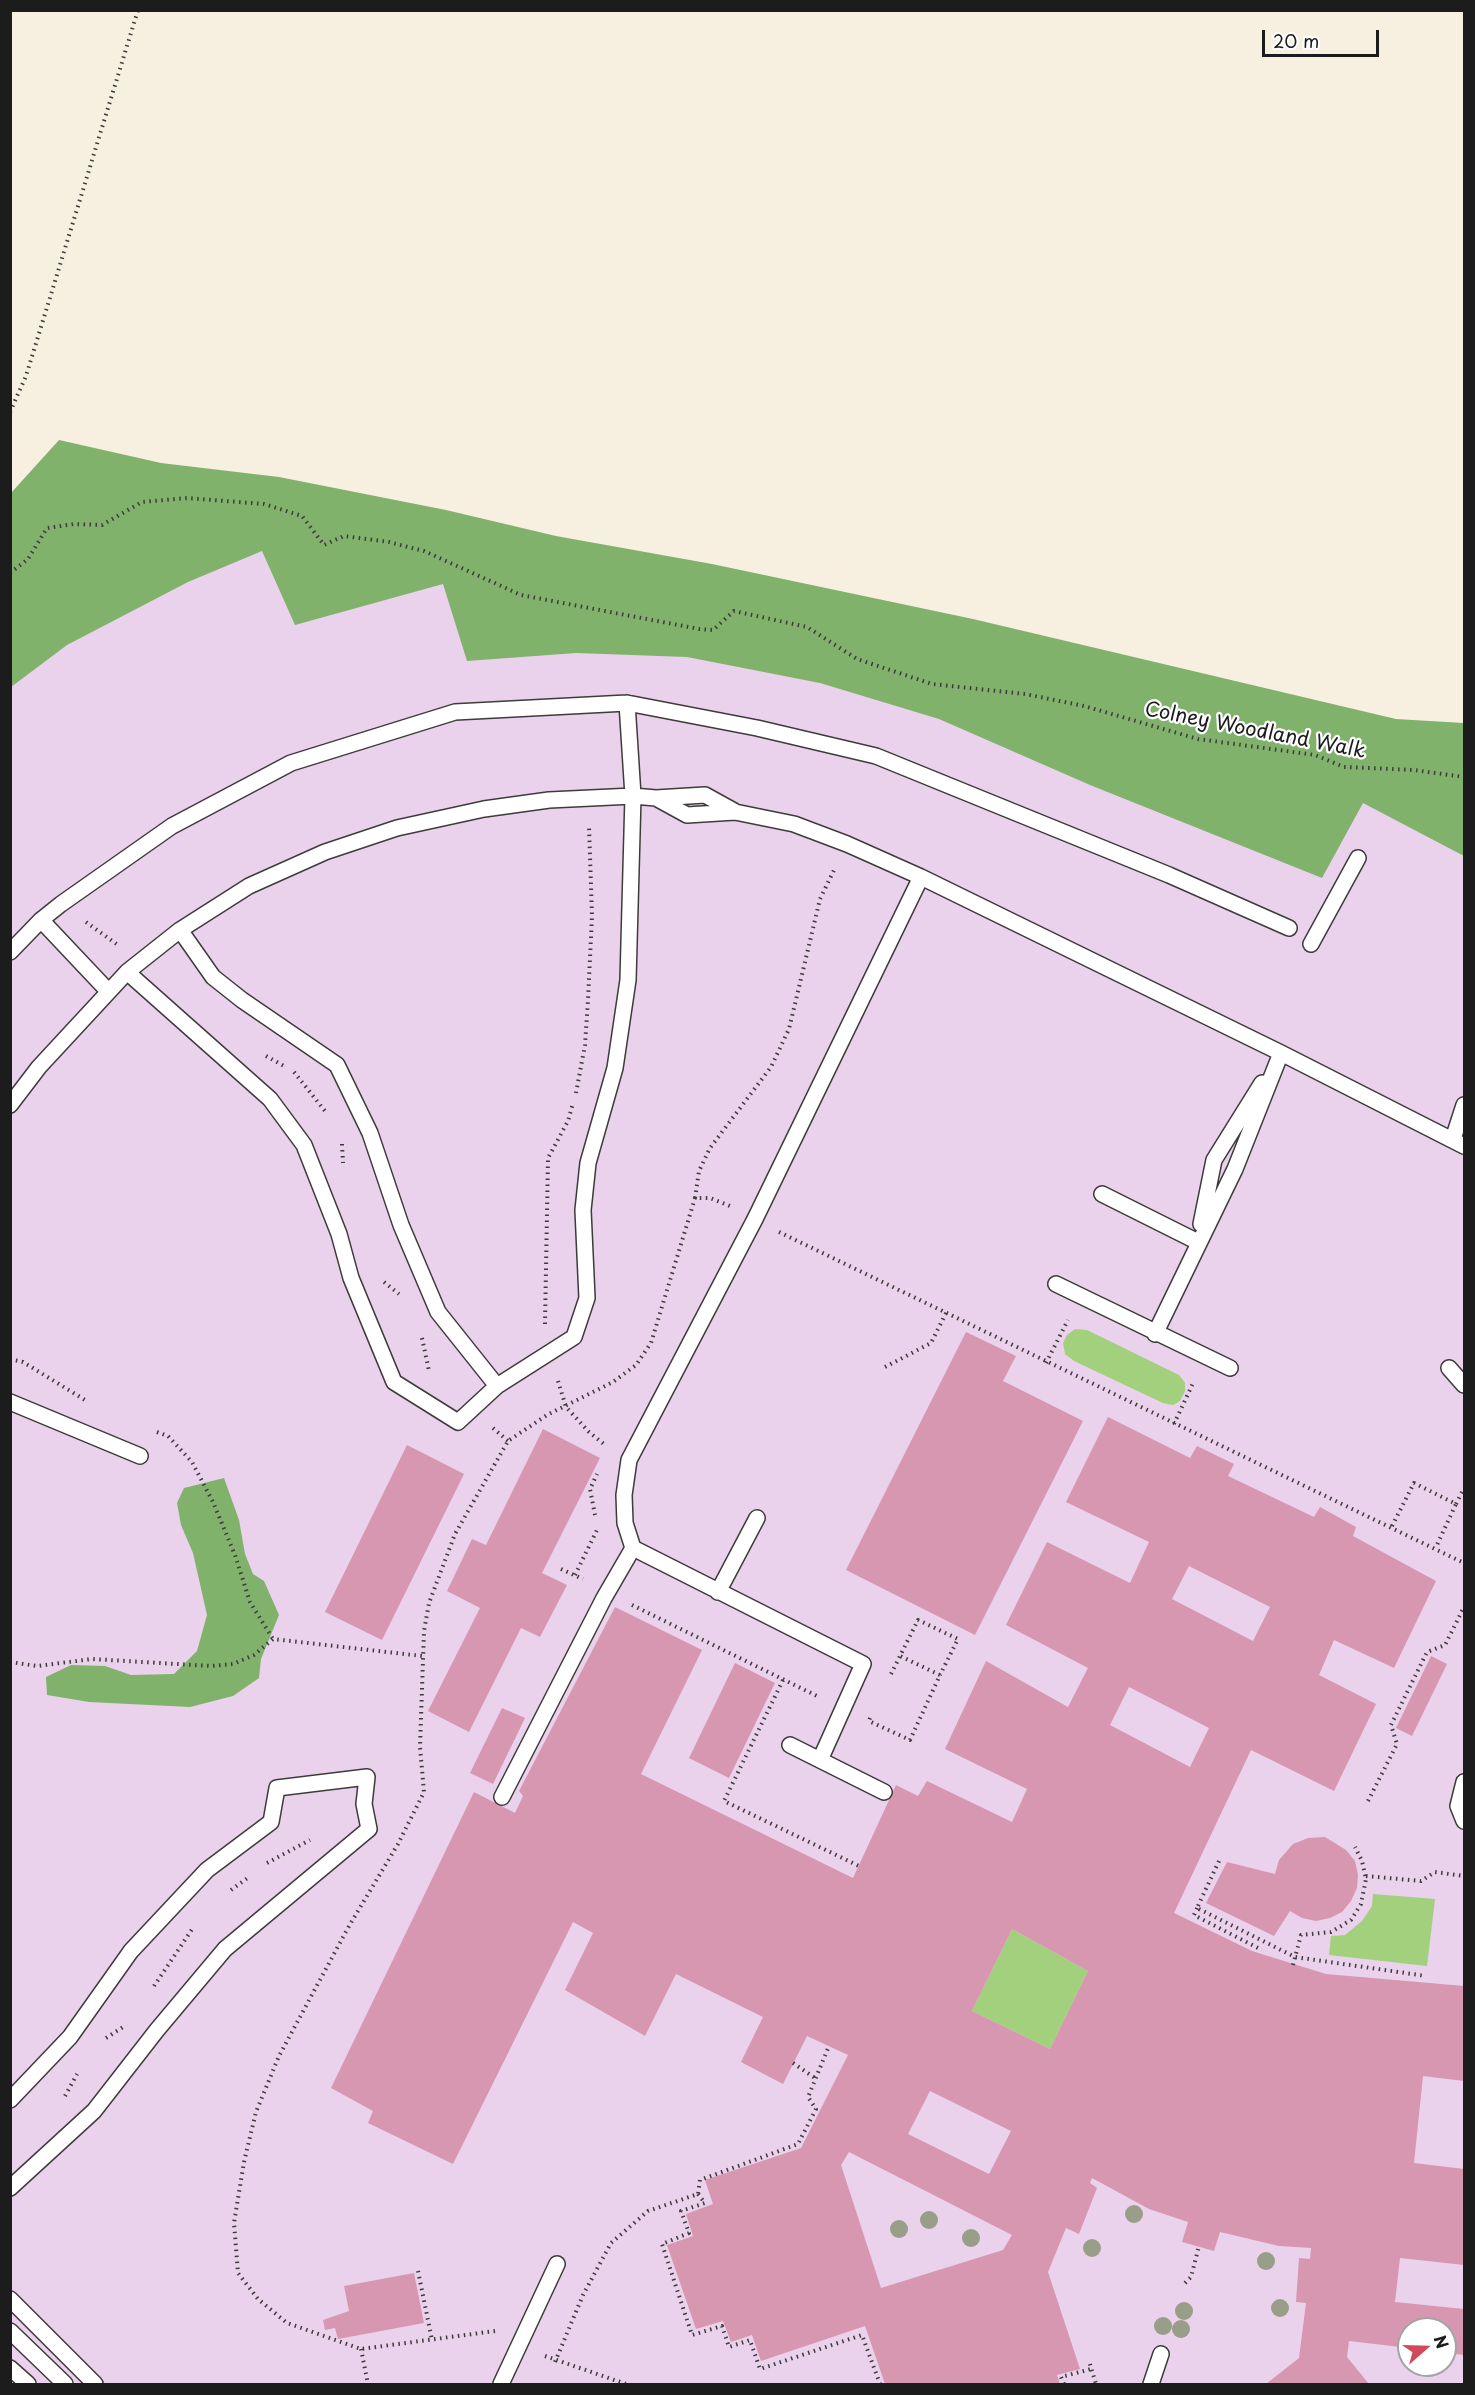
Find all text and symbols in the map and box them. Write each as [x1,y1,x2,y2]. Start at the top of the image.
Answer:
scale bar [1265,18,1382,56]
text: 20 m [1273,27,1319,54]
street label: Colney Woodland Walk [1143,698,1367,764]
north arrow [1397,2317,1457,2377]
text: N [1429,2331,1455,2352]

